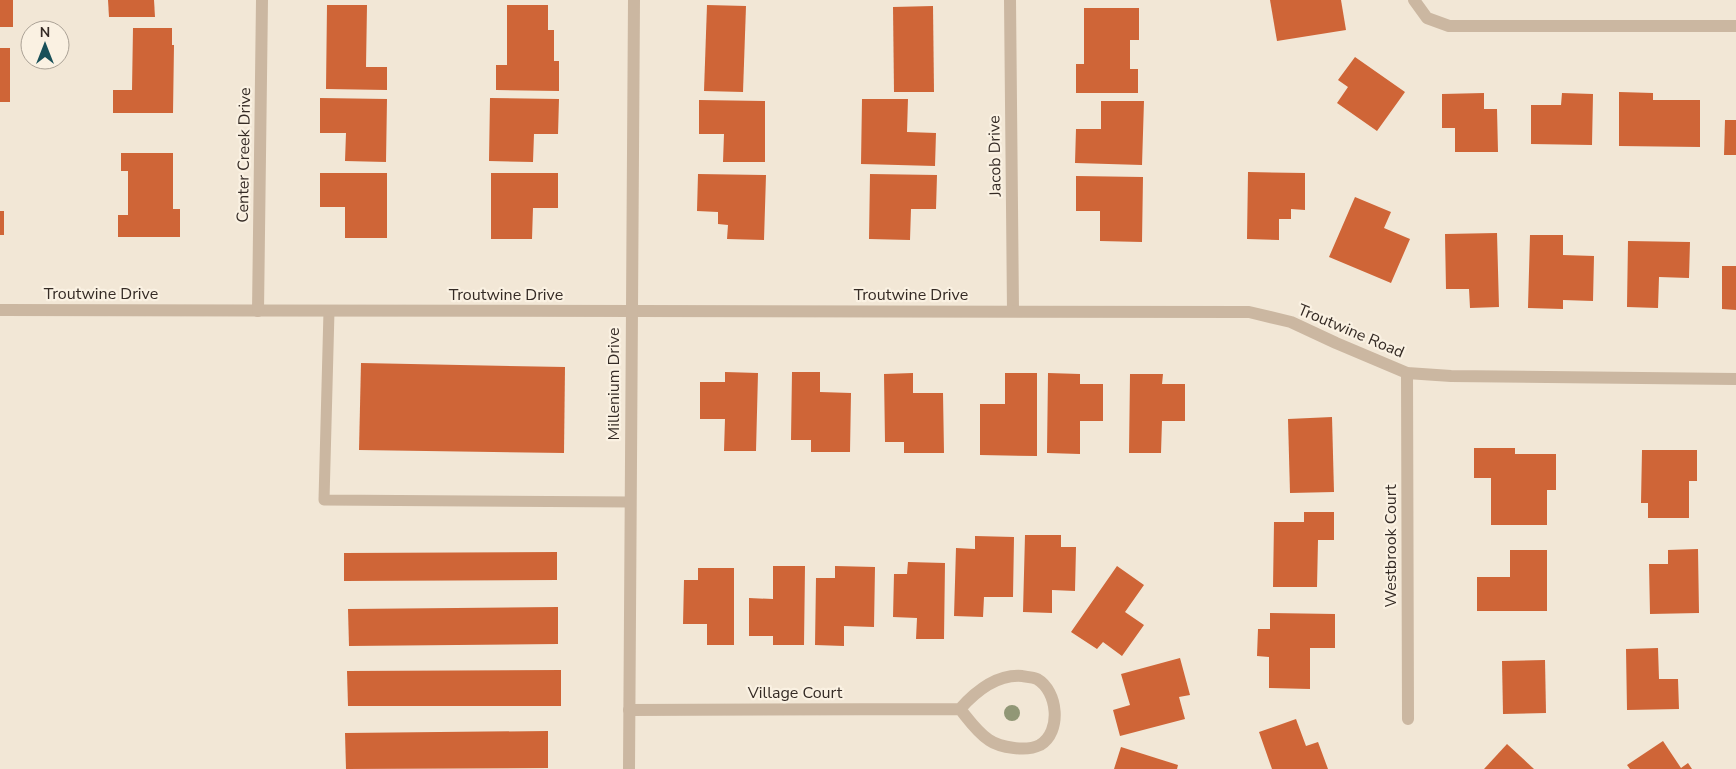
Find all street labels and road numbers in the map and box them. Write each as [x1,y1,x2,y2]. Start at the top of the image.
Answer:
street label: Center Creek Drive [232,87,256,223]
street label: Jacob Drive [983,115,1007,198]
street label: Troutwine Drive [44,283,158,305]
street label: Troutwine Drive [449,284,563,306]
street label: Troutwine Drive [854,284,968,306]
street label: Troutwine Road [1294,299,1408,363]
street label: Millenium Drive [603,328,625,440]
street label: Westbrook Court [1380,484,1402,608]
street label: Village Court [747,682,843,704]

